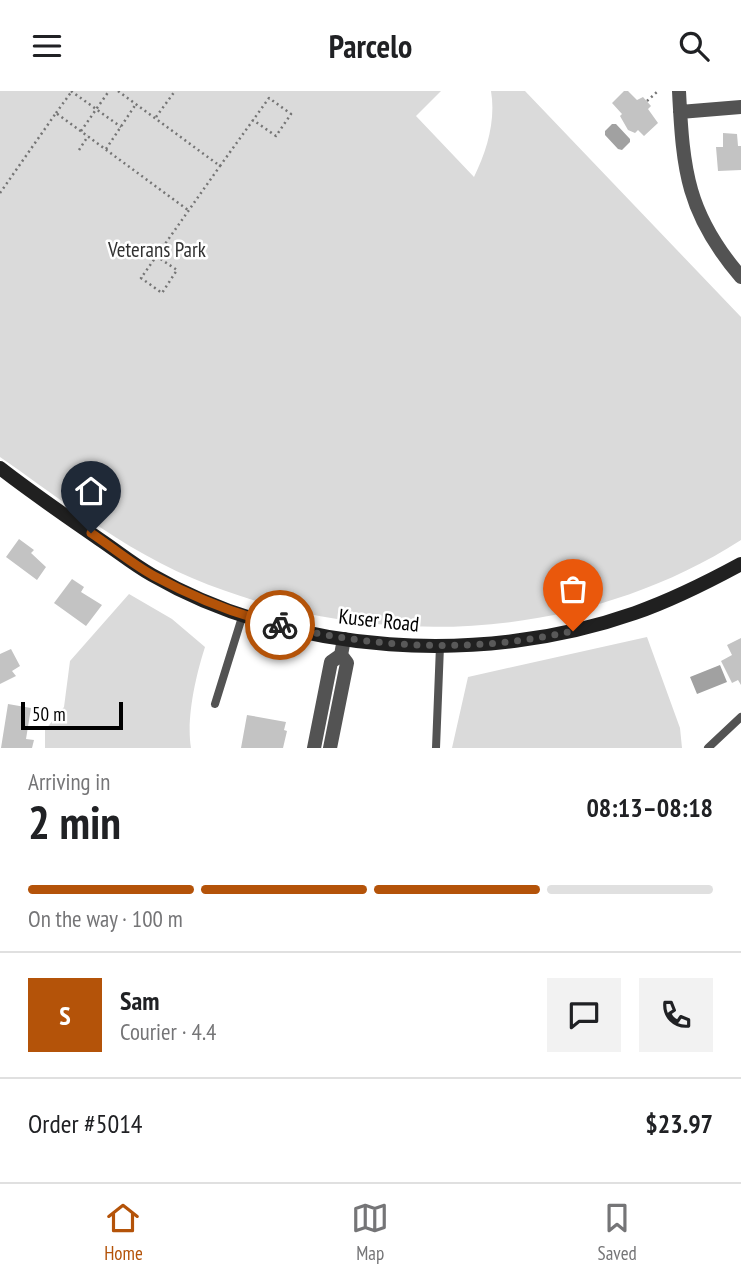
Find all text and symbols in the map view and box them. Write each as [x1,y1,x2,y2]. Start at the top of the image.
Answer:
text: Parcelo [329,25,412,67]
icon: menu [28,27,66,65]
icon: search [675,27,713,65]
park label: Veterans Park [107,236,206,263]
pin [61,461,121,533]
icon: home [72,472,110,510]
pin [543,559,603,631]
icon: bag [554,570,592,608]
courier [245,590,315,660]
street label: Kuser Road [337,602,421,638]
icon: bike [261,606,299,644]
scale bar [21,699,122,731]
text: 50 m [32,702,66,726]
text: Arriving in [28,767,110,796]
text: 08:13–08:18 [586,791,713,824]
text: 2 min [28,792,121,852]
text: On the way · 100 m [28,904,183,933]
button: chat [547,978,621,1052]
button: phone [639,978,713,1052]
text: Sam [120,984,159,1017]
text: S [59,999,71,1032]
text: Courier · 4.4 [120,1017,216,1046]
text: Order #5014 [28,1107,143,1140]
text: $23.97 [645,1107,713,1140]
tab: Home [104,1199,143,1265]
tab: Map [351,1199,389,1265]
tab: Saved [598,1199,637,1265]

